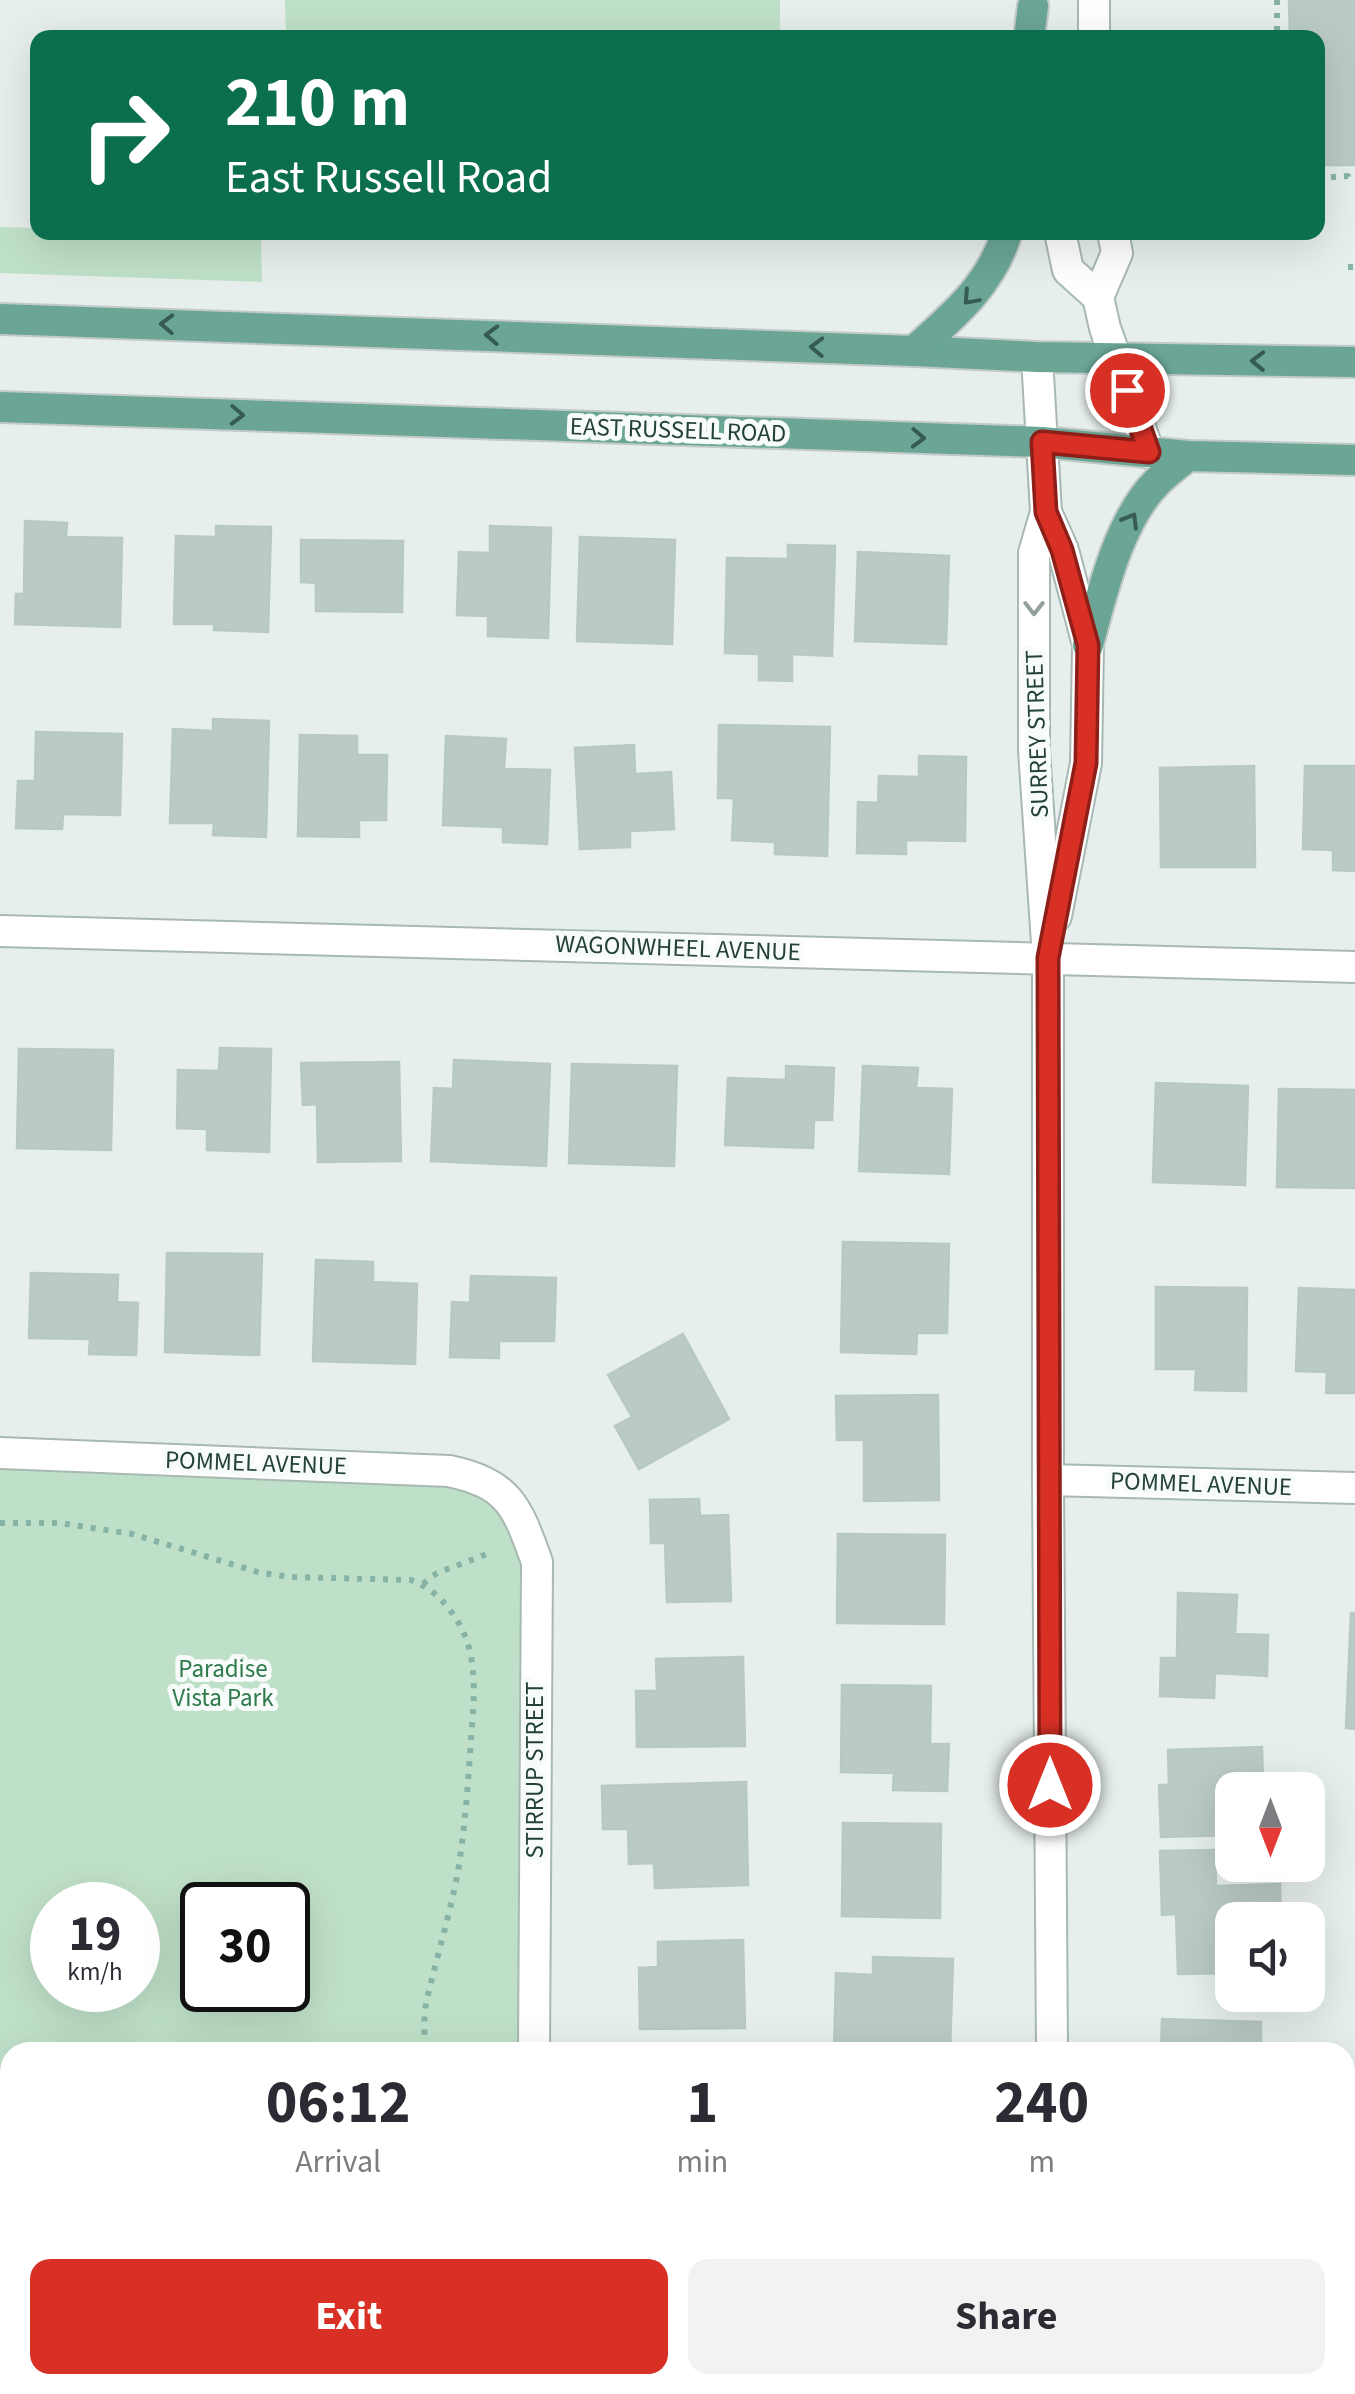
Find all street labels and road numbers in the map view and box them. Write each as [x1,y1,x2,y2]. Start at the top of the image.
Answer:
street label: EAST RUSSELL ROAD [569,408,787,452]
street label: SURREY STREET [1016,649,1058,819]
street label: WAGONWHEEL AVENUE [555,926,801,970]
street label: POMMEL AVENUE [164,1442,348,1484]
street label: POMMEL AVENUE [1109,1463,1293,1505]
street label: STIRRUP STREET [517,1682,553,1858]

